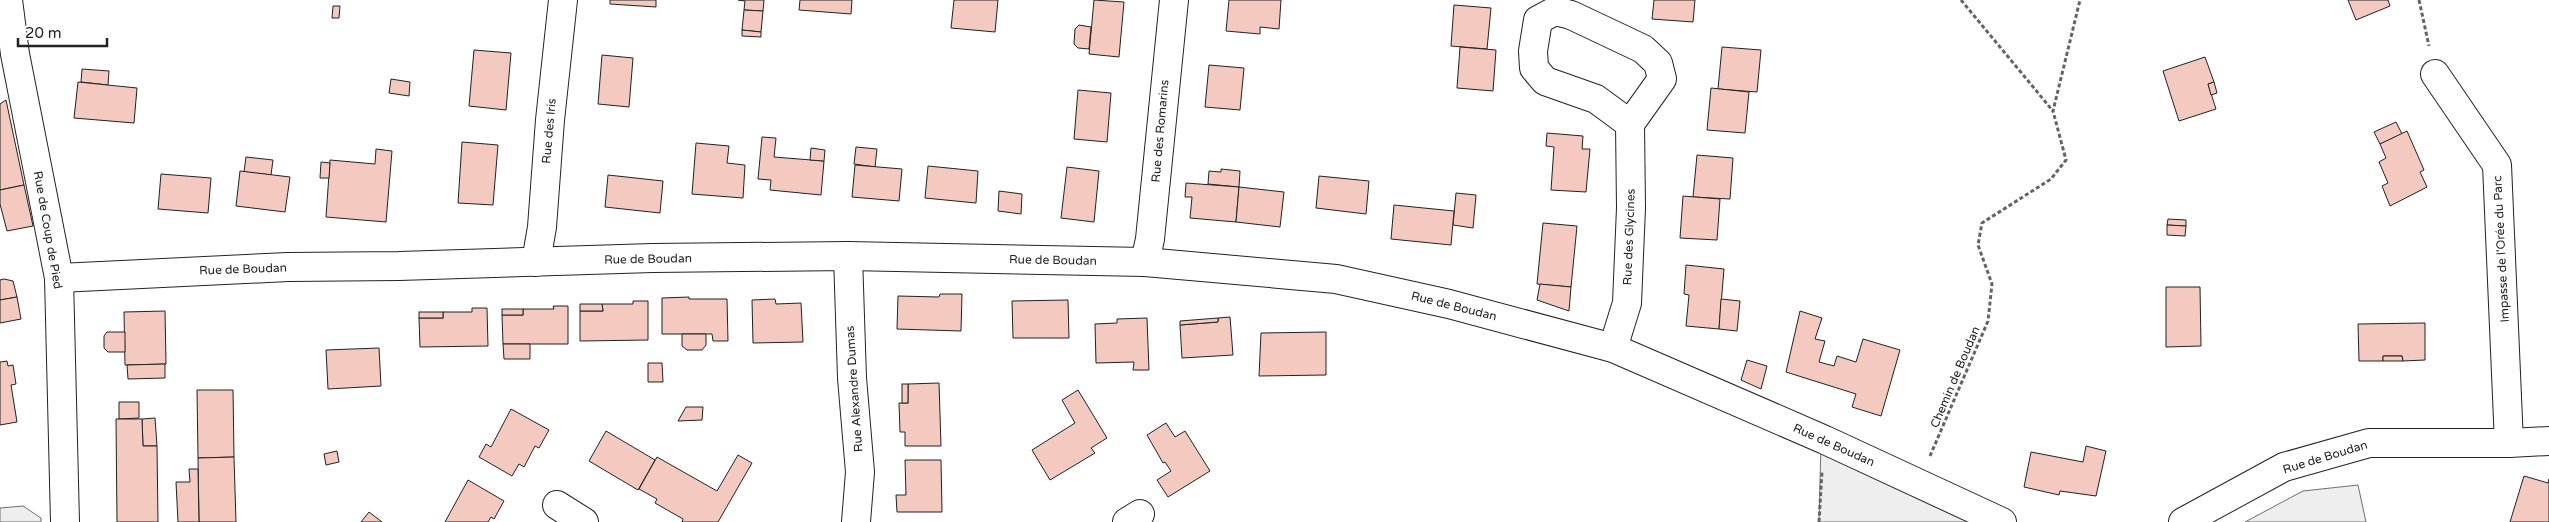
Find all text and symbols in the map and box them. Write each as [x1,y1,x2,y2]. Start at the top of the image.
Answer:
scale bar [18,15,106,47]
text: 20 m [25,24,62,42]
street label: Rue des Romarins [1149,79,1171,183]
street label: Rue des Iris [539,97,559,164]
street label: Rue de Coup de Pied [31,170,65,290]
street label: Impasse de l'Orée du Parc [2490,175,2512,323]
street label: Rue des Glycines [1620,188,1638,286]
street label: Rue de Boudan [604,251,692,267]
street label: Rue de Boudan [1009,252,1097,268]
street label: Rue de Boudan [199,260,287,278]
street label: Rue de Boudan [1410,289,1498,323]
street label: Chemin de Boudan [1927,324,1983,430]
street label: Rue Alexandre Dumas [843,325,865,453]
street label: Rue de Boudan [1791,421,1877,469]
street label: Rue de Boudan [2281,437,2369,477]

